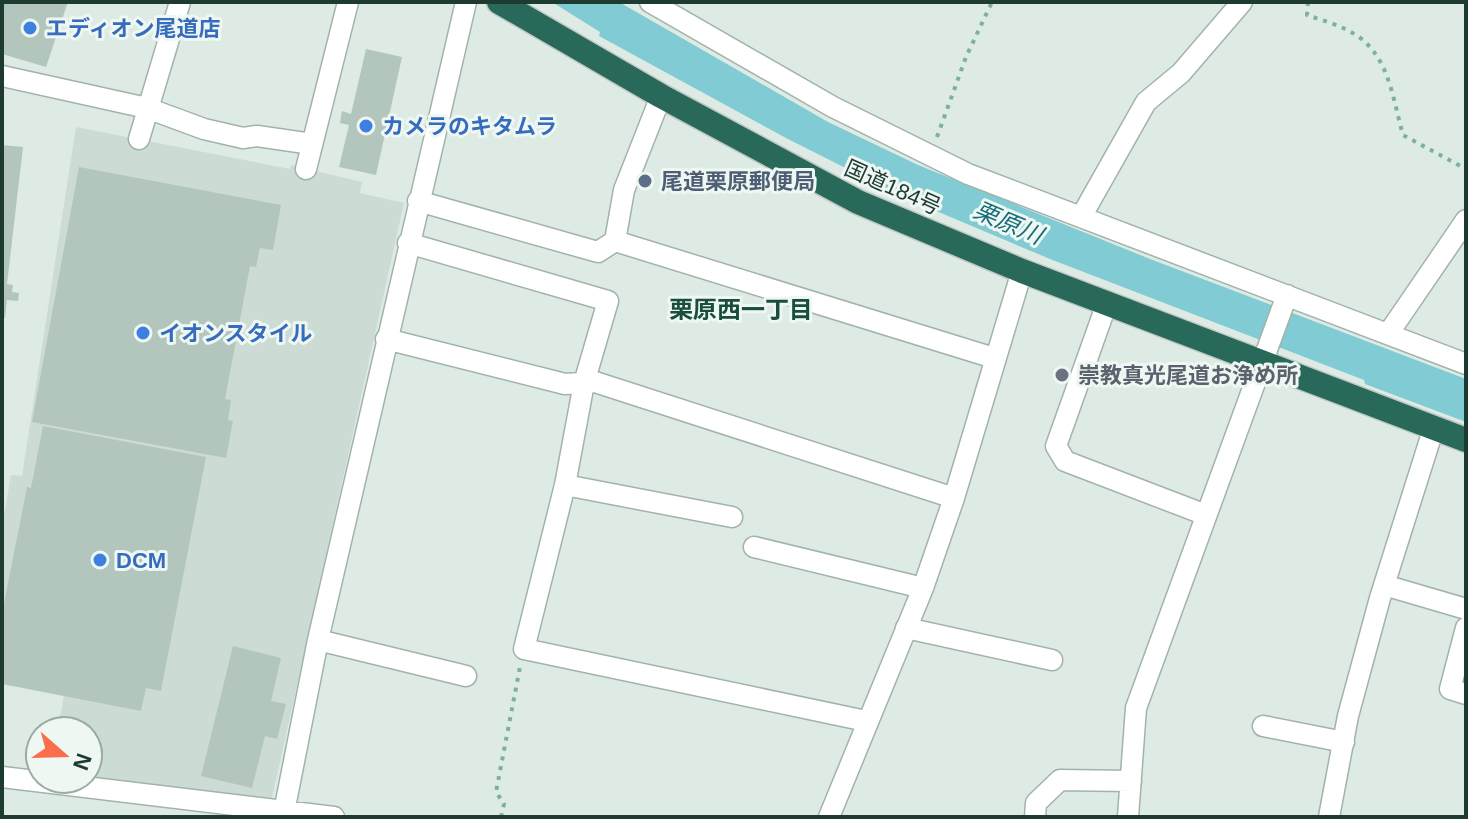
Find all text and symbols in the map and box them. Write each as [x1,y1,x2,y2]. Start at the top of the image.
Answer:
place label: エディオン尾道店 [46,16,220,41]
marker: エディオン尾道店 [21,19,39,37]
place label: カメラのキタムラ [382,114,557,139]
marker: カメラのキタムラ [357,117,375,135]
street label: 国道184号 [841,155,945,220]
place label: 尾道栗原郵便局 [661,169,815,194]
marker: 尾道栗原郵便局 [636,172,654,190]
water label: 栗原川 [970,196,1049,250]
district label: 栗原西一丁目 [669,296,813,323]
place label: イオンスタイル [159,321,313,346]
marker: イオンスタイル [134,324,152,342]
place label: 崇教真光尾道お浄め所 [1078,363,1298,388]
marker: 崇教真光尾道お浄め所 [1053,366,1071,384]
place label: DCM [116,548,166,573]
marker: DCM [91,551,109,569]
north arrow [24,715,104,795]
text: N [68,750,97,773]

